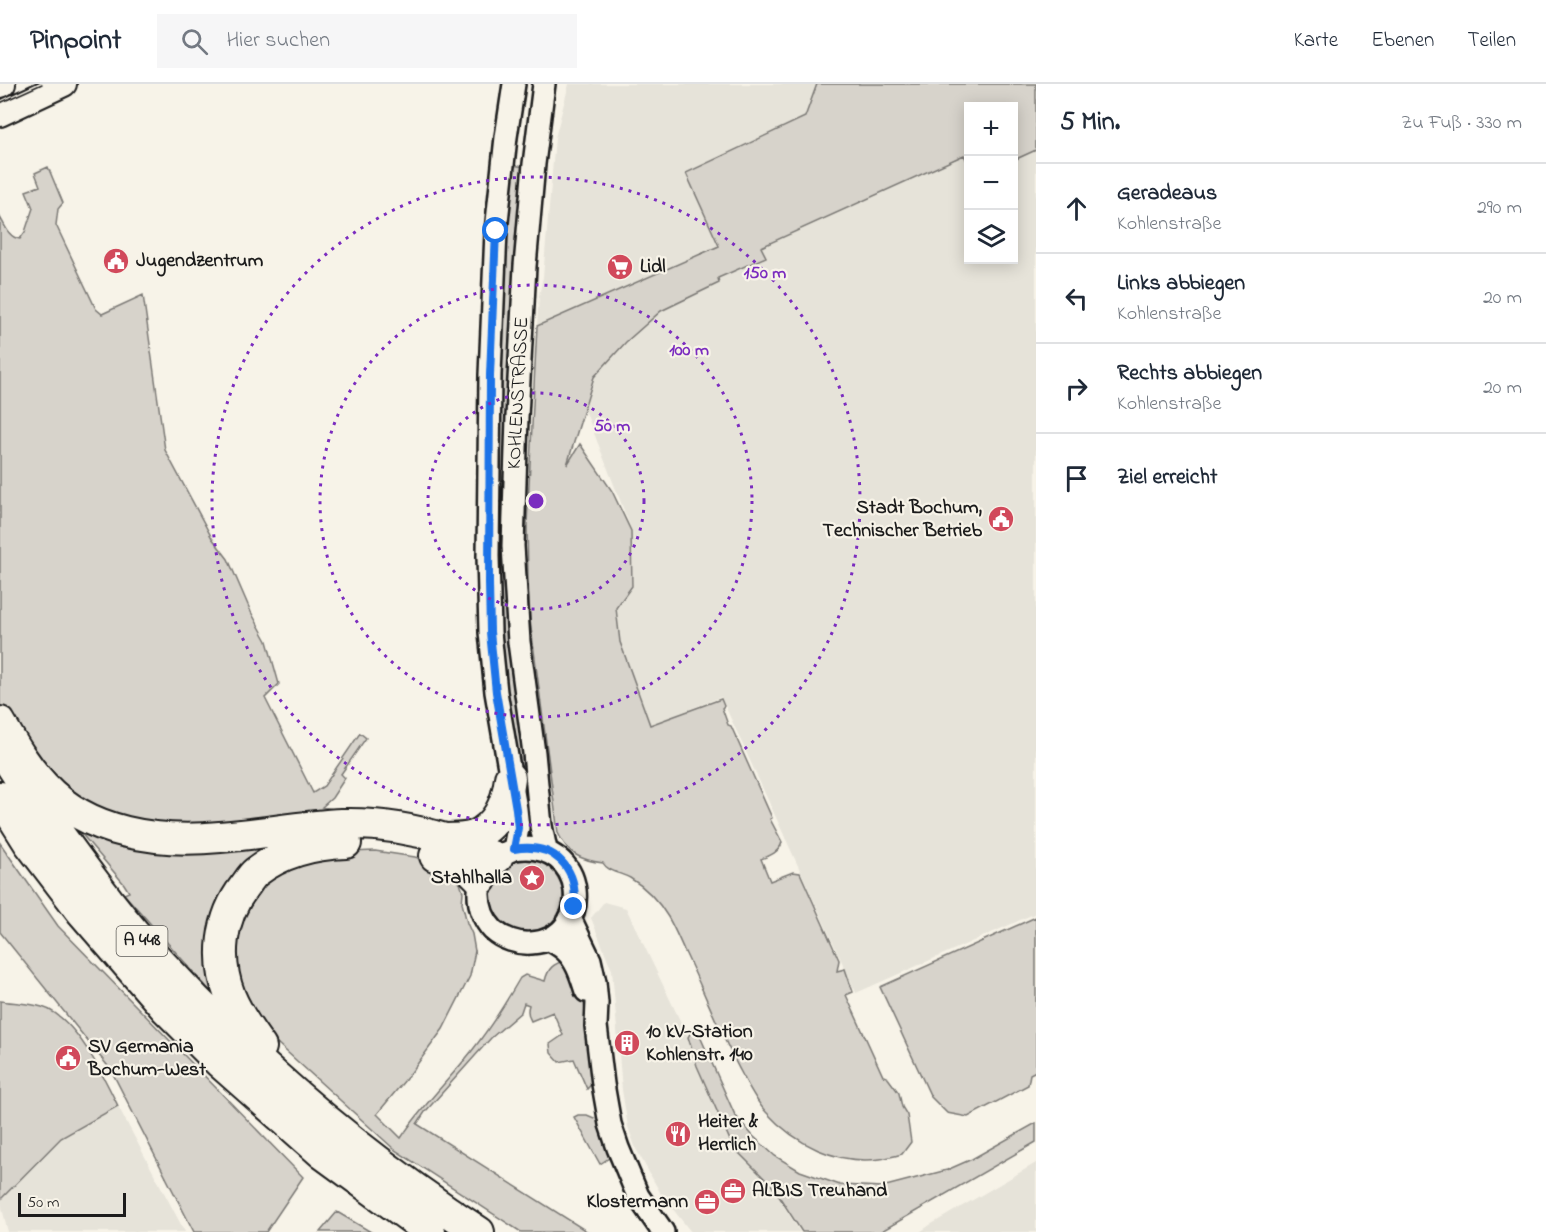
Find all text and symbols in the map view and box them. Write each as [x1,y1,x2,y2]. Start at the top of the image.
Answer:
search box [157,14,577,68]
text: Pinpoint [30,21,121,62]
icon: search [178,25,211,58]
text: Hier suchen [226,25,330,57]
text: Karte [1294,26,1338,56]
text: Ebenen [1371,26,1434,56]
text: Teilen [1467,26,1516,56]
map controls [964,102,1018,264]
button: + [964,102,1018,156]
text: 5 Min. [1060,104,1120,142]
text: Zu Fuß · 330 m [1401,109,1522,138]
button: − [964,156,1018,210]
text: Geradeaus [1117,178,1217,210]
icon: ahead [1060,192,1093,225]
text: 290 m [1477,194,1522,223]
button: layers [964,210,1018,264]
text: Kohlenstraße [1117,210,1222,239]
route start [482,217,508,243]
public building icon: Jugendzentrum [101,246,131,276]
place label: Jugendzentrum [136,247,264,277]
supermarket icon: Lidl [605,252,635,282]
place label: Lidl [640,253,666,282]
text: 150 m [744,261,786,287]
text: Links abbiegen [1117,268,1245,300]
icon: left [1060,282,1093,315]
text: 20 m [1483,284,1522,313]
text: Kohlenstraße [1117,300,1222,329]
street label: KOHLENSTRASSE [501,316,537,470]
text: 100 m [669,338,709,364]
text: Rechts abbiegen [1117,358,1262,390]
icon: right [1060,372,1093,405]
text: 20 m [1483,374,1522,403]
text: Kohlenstraße [1117,390,1222,419]
text: 50 m [594,414,630,440]
icon: arrive [1060,462,1093,495]
text: Ziel erreicht [1117,462,1217,494]
centre of rings [526,491,546,511]
place label: Stadt Bochum, Technischer Betrieb [823,494,983,546]
public building icon: Stadt Bochum, Technischer Betrieb [986,504,1016,534]
place icon: Stahlhalla [517,863,547,893]
place label: Stahlhalla [431,864,512,893]
route end [560,893,586,919]
road number: A 448 [116,926,168,956]
place label: 10 kV-Station Kohlenstr. 140 [646,1018,753,1070]
building icon: 10 kV-Station Kohlenstr. 140 [612,1028,642,1058]
place label: SV Germania Bochum-West [87,1033,206,1085]
public building icon: SV Germania Bochum-West [53,1043,83,1073]
place label: Heiter & Herrlich [698,1108,759,1160]
restaurant icon: Heiter & Herrlich [663,1119,693,1149]
office icon: ALBIS Treuhand [718,1176,748,1206]
place label: ALBIS Treuhand [752,1177,888,1206]
office icon: Klostermann [692,1187,722,1217]
place label: Klostermann [586,1188,688,1217]
scale bar [18,1190,126,1218]
text: 50 m [27,1191,59,1215]

